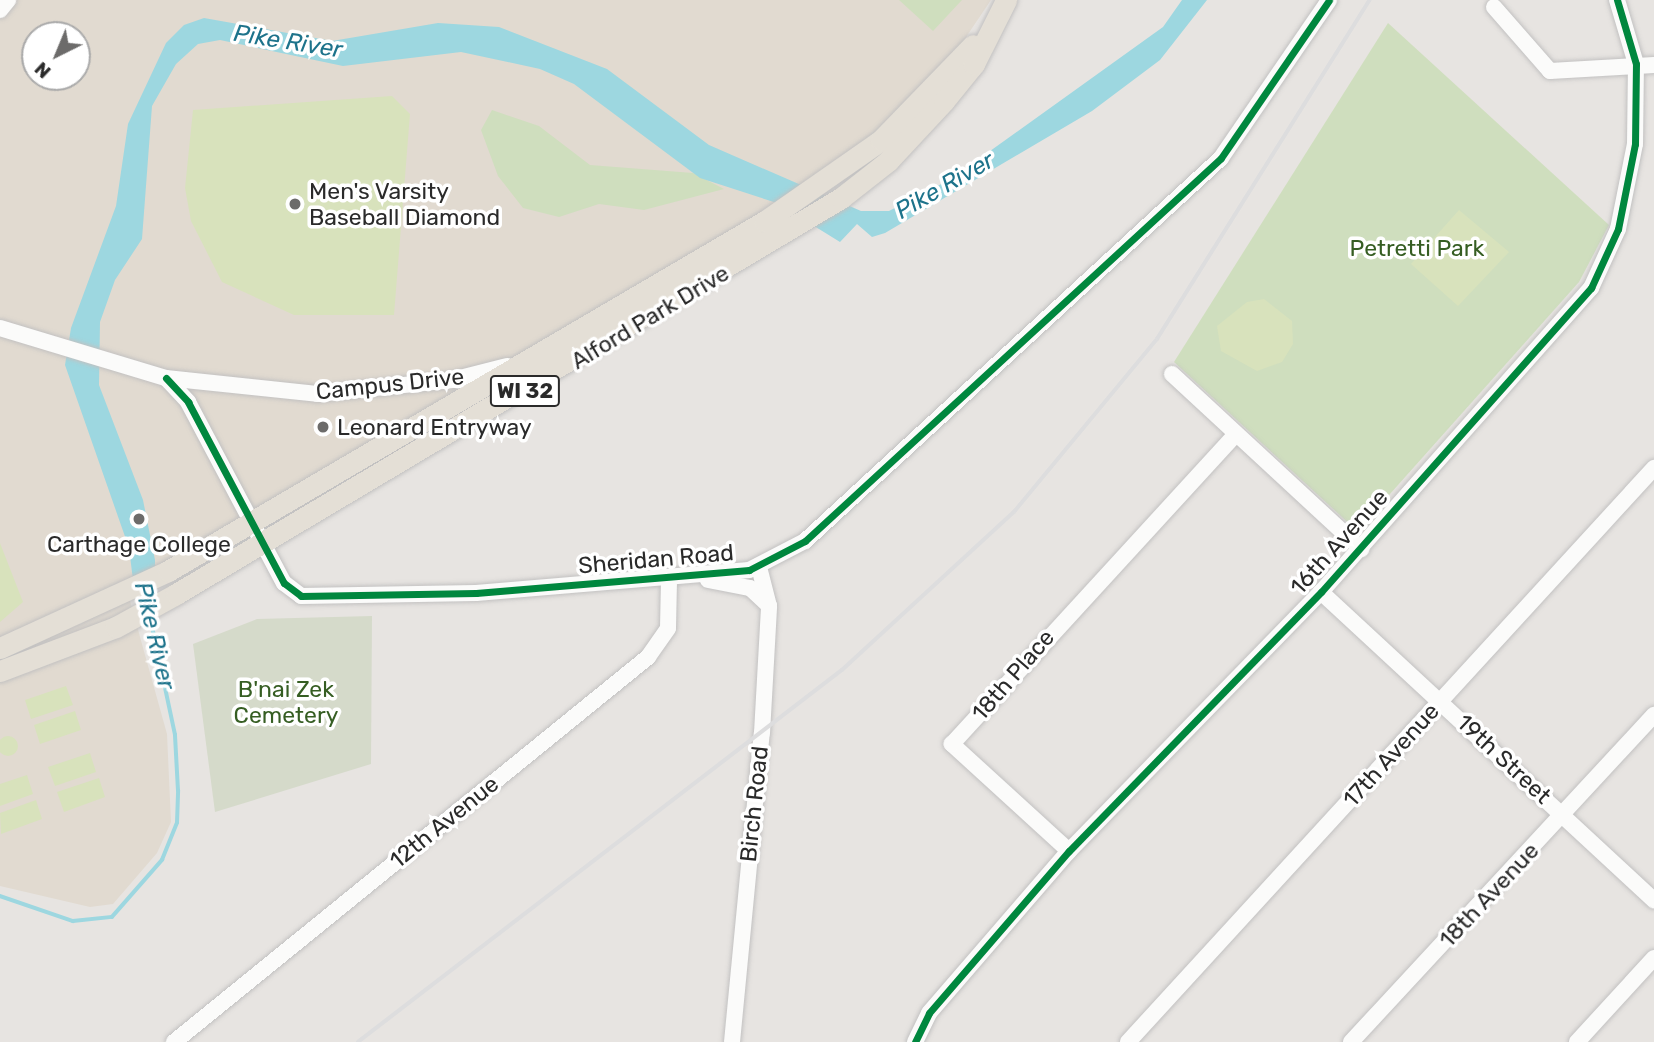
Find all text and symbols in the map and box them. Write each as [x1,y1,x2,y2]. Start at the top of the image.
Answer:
water label: Pike River [232,19,344,65]
north arrow [21,21,91,91]
text: N [30,57,56,83]
water label: Pike River [890,146,1000,226]
place label: Men's Varsity Baseball Diamond [309,177,500,231]
marker: Men's Varsity Baseball Diamond [287,196,303,212]
park label: Petretti Park [1350,234,1484,262]
street label: Alford Park Drive [566,259,734,375]
street label: Campus Drive [315,363,465,405]
road number: WI 32 [488,374,562,408]
place label: Leonard Entryway [337,413,532,441]
marker: Leonard Entryway [315,419,331,435]
street label: 16th Avenue [1284,483,1394,601]
marker: Carthage College [131,511,147,527]
place label: Carthage College [47,530,231,558]
street label: Sheridan Road [577,538,735,580]
water label: Pike River [128,579,180,693]
street label: 18th Place [966,624,1060,726]
park label: B'nai Zek Cemetery [234,675,338,729]
street label: 17th Avenue [1337,697,1445,813]
street label: 19th Street [1451,708,1557,810]
street label: Birch Road [734,745,774,863]
street label: 12th Avenue [384,770,504,874]
street label: 18th Avenue [1433,837,1545,953]

